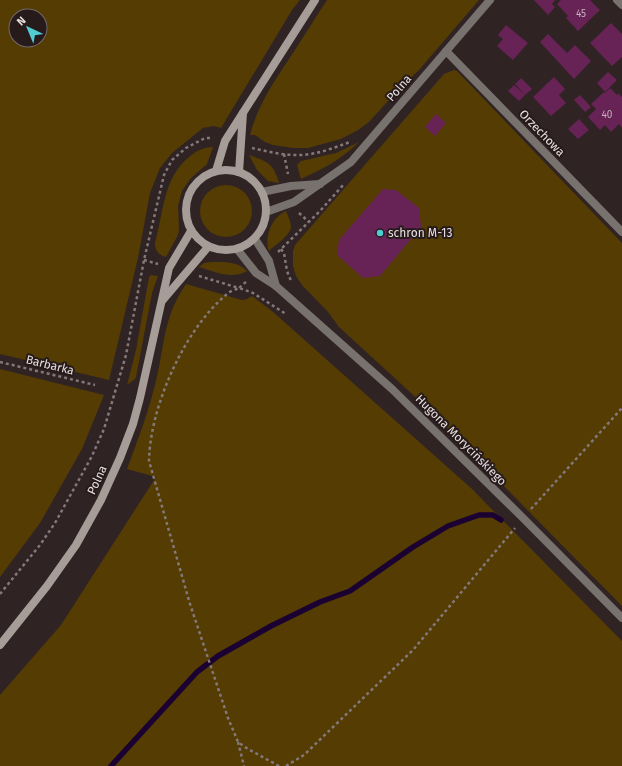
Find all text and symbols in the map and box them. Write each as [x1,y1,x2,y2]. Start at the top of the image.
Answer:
north arrow [8,8,48,48]
house number: 45 [576,8,586,20]
text: N [14,14,29,28]
street label: Polna [384,72,414,104]
street label: Orzechowa [516,107,568,159]
house number: 40 [602,109,613,121]
place label: schron M-13 [388,226,452,240]
marker: schron M-13 [375,228,385,238]
street label: Barbarka [24,352,76,378]
street label: Hugona Morycińskiego [413,392,509,488]
street label: Polna [84,463,110,497]

